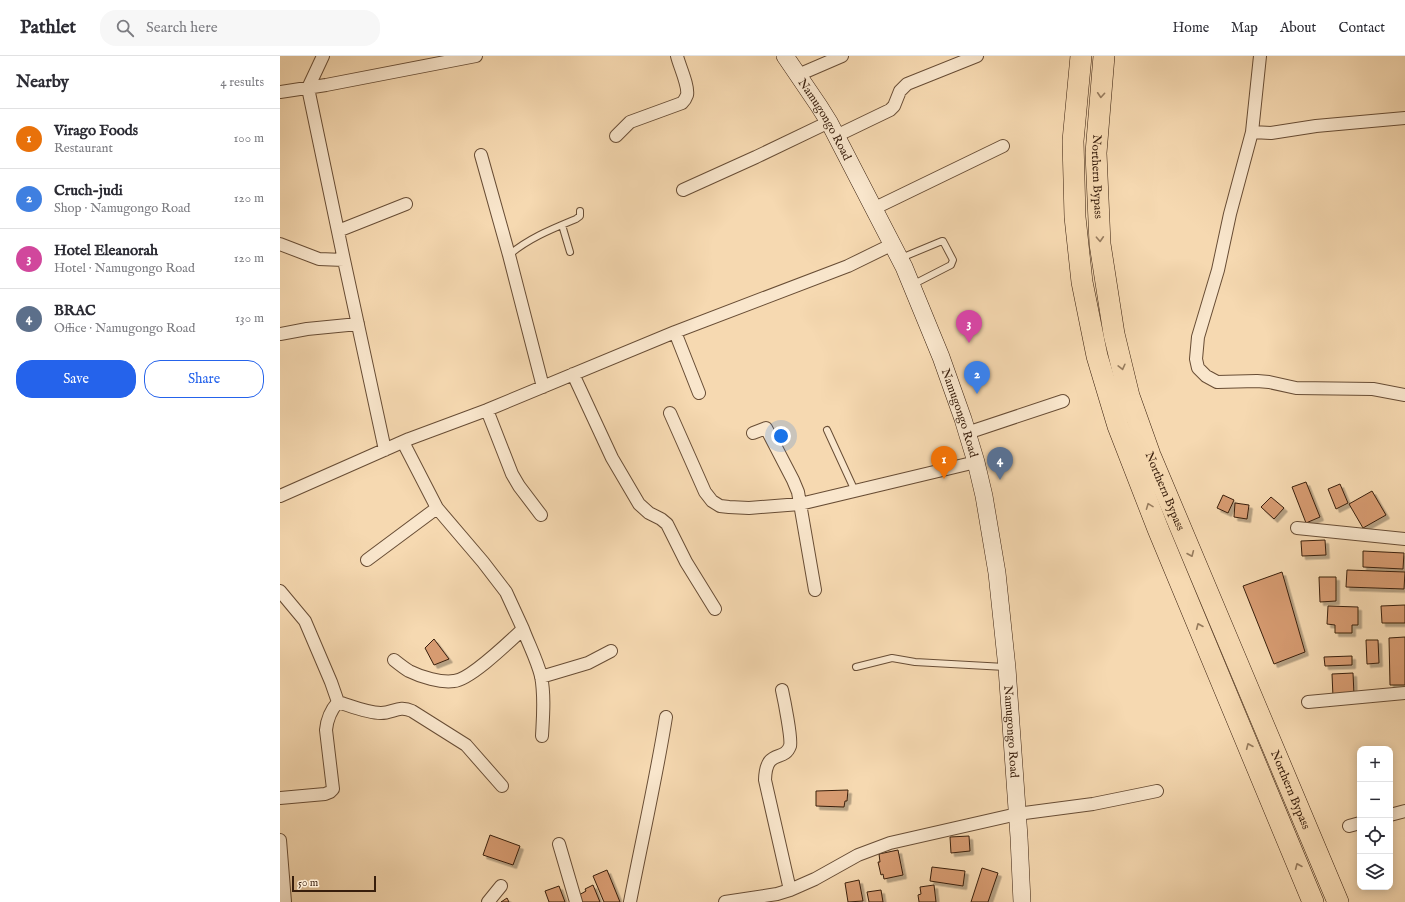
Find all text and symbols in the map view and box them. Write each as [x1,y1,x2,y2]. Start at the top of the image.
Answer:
search box [100,10,380,46]
text: Pathlet [20,16,76,40]
icon: search [114,17,136,39]
text: Search here [146,18,218,37]
text: Home [1173,19,1209,37]
text: Map [1231,19,1258,37]
text: About [1280,19,1316,37]
text: Contact [1338,19,1385,37]
text: Nearby [16,72,69,93]
text: 4 results [220,74,264,91]
street label: Namugongo Road [794,76,855,164]
one-way arrow [1096,92,1105,98]
text: Virago Foods [54,121,138,140]
text: 1 [27,130,31,147]
text: 100 m [234,130,264,147]
street label: Northern Bypass [1088,134,1106,219]
text: Restaurant [54,140,113,157]
text: Cruch-judi [54,181,123,200]
text: 2 [26,190,32,207]
text: 120 m [234,190,264,207]
text: Shop · Namugongo Road [54,200,190,217]
one-way arrow [1096,236,1104,242]
text: Hotel Eleanorah [54,241,158,260]
text: 3 [27,250,31,267]
text: 120 m [234,250,264,267]
text: Hotel · Namugongo Road [54,260,195,277]
text: BRAC [54,301,96,320]
text: 4 [26,310,32,327]
text: 130 m [235,310,264,327]
pin: 3 [956,310,982,343]
text: Office · Namugongo Road [54,320,195,337]
button: Save [16,360,136,398]
button: Share [144,360,264,398]
pin: 2 [964,361,990,394]
one-way arrow [1117,363,1126,370]
street label: Namugongo Road [938,367,981,460]
your location [771,426,791,446]
pin: 1 [931,446,957,479]
pin: 4 [987,447,1013,480]
street label: Northern Bypass [1141,449,1188,533]
one-way arrow [1146,502,1154,509]
one-way arrow [1187,550,1195,557]
one-way arrow [1195,622,1203,629]
street label: Namugongo Road [1000,685,1022,779]
one-way arrow [1245,742,1253,749]
map controls [1357,746,1393,890]
button: + [1357,746,1393,782]
street label: Northern Bypass [1267,748,1314,832]
button: − [1357,782,1393,818]
button: locate [1357,818,1393,854]
button: layers [1357,854,1393,890]
one-way arrow [1295,863,1303,870]
scale bar [292,874,376,893]
text: 50 m [298,876,318,890]

